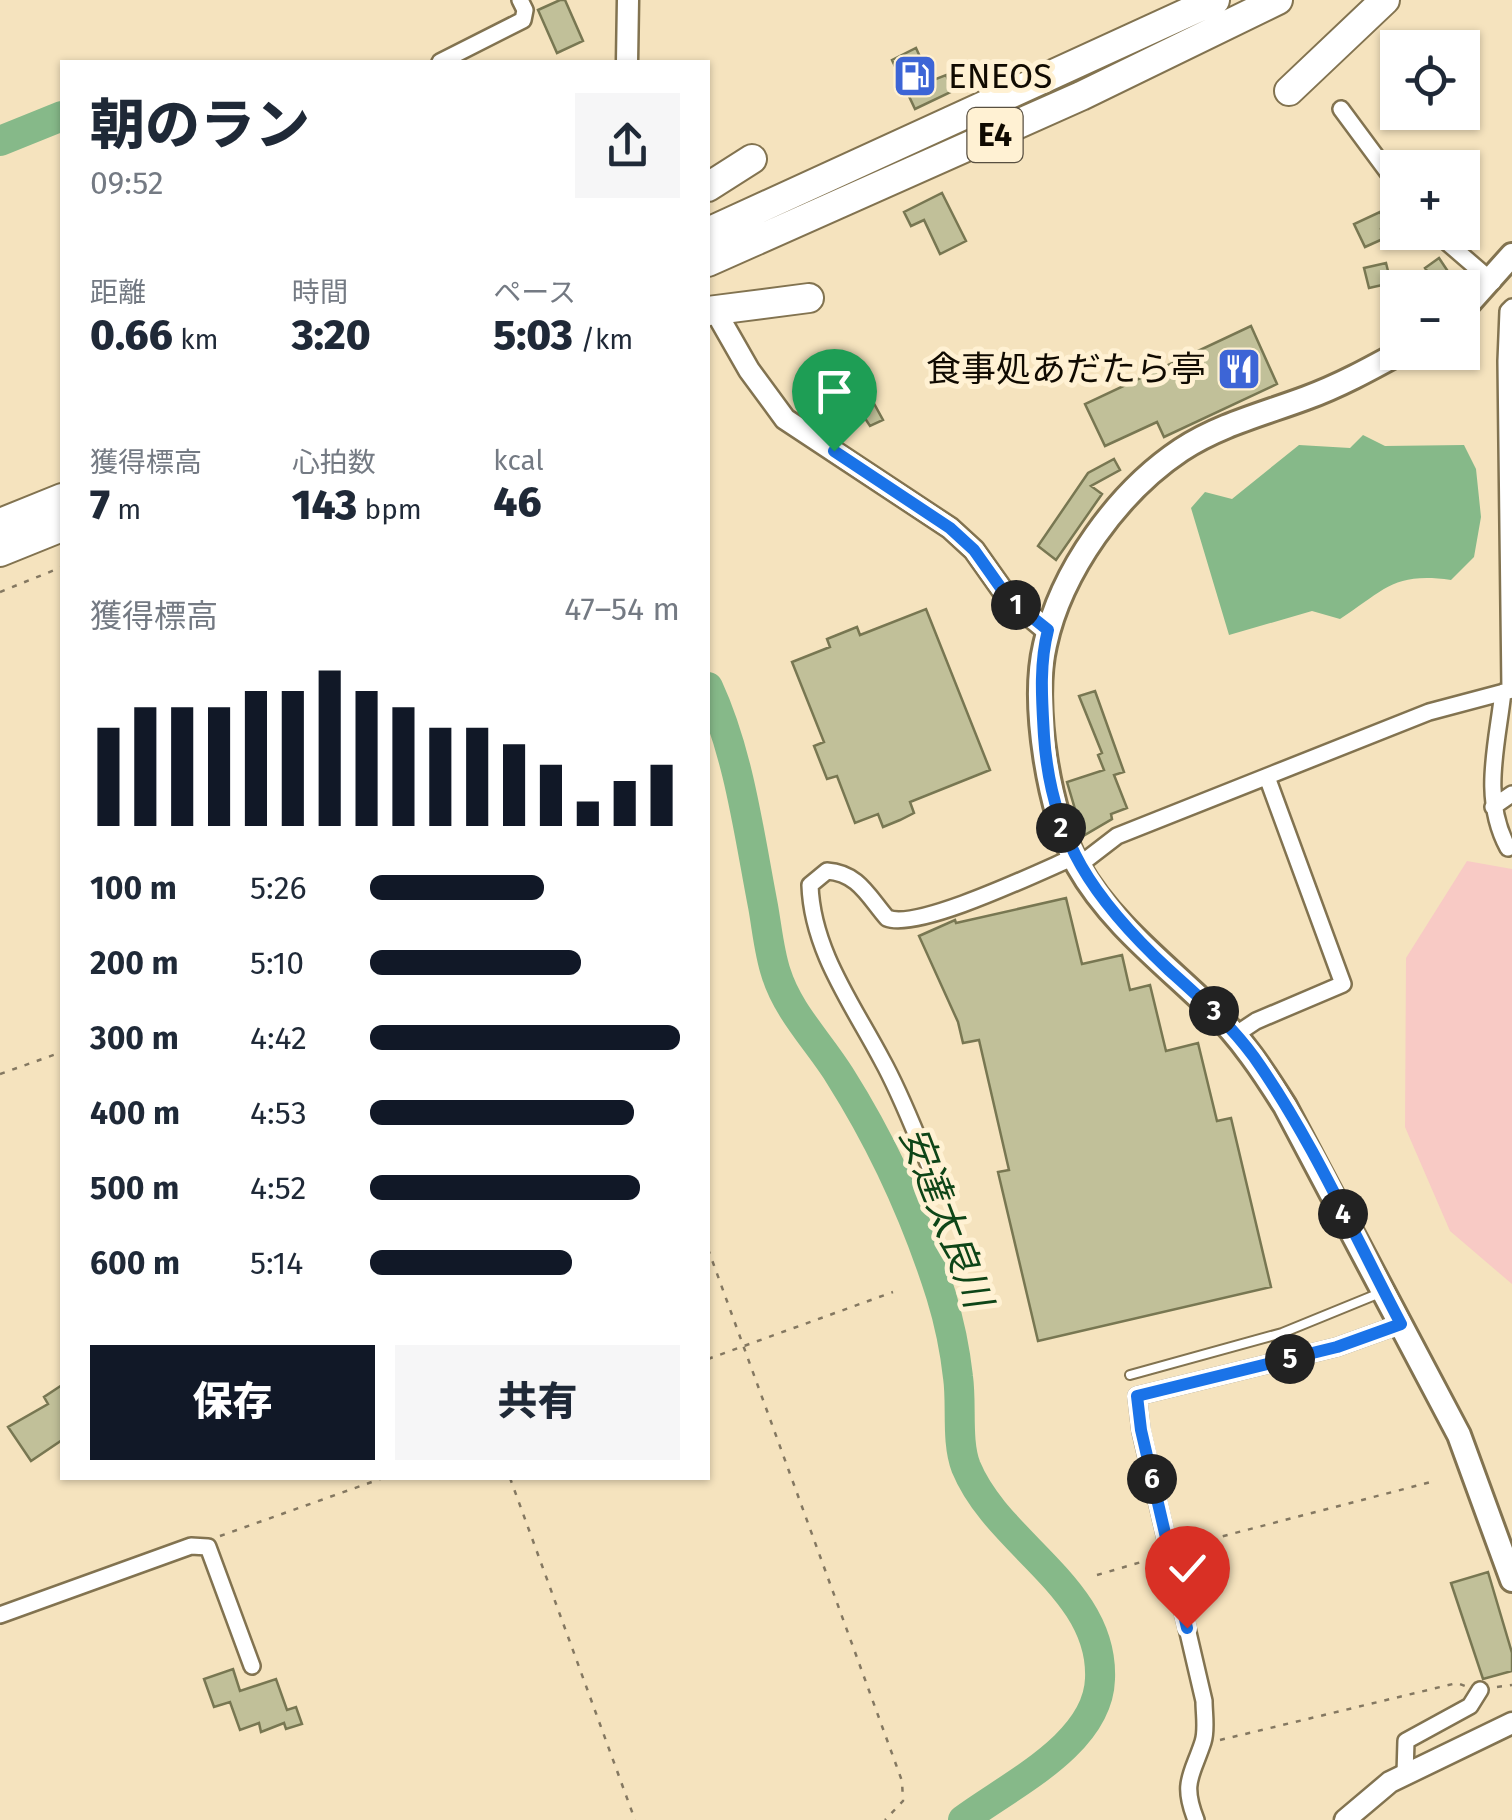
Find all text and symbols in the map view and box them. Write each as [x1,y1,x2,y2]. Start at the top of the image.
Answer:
map controls [1380,30,1480,370]
button: locate [1380,30,1480,130]
fuel station icon: ENEOS [892,53,938,99]
place label: ENEOS [948,55,1052,97]
text: 朝のラン [90,93,310,159]
button: share [575,93,680,198]
road number: E4 [968,108,1022,162]
button: + [1380,150,1480,250]
text: 09:52 [90,164,164,202]
button: − [1380,270,1480,370]
text: 距離 [90,276,146,309]
text: 時間 [292,276,348,309]
text: ペース [493,276,576,309]
text: 0.66 [90,310,173,360]
text: 3:20 [292,310,371,360]
text: 5:03 [493,310,573,360]
text: km [173,323,219,356]
text: /km [573,323,633,356]
restaurant icon: 食事処あだたら亭 [1216,346,1262,392]
place label: 食事処あだたら亭 [926,348,1206,390]
pin [792,349,877,452]
icon: arrive [807,364,862,419]
text: kcal [493,444,544,477]
text: 獲得標高 [90,446,202,479]
text: 心拍数 [292,446,376,479]
text: 46 [493,477,542,527]
text: 7 [90,480,110,530]
text: 143 [292,480,357,530]
text: m [110,493,141,526]
text: bpm [357,493,422,526]
pin: 1 [991,580,1041,630]
text: 1 [1010,588,1023,621]
text: 47–54 m [564,590,680,628]
text: 獲得標高 [90,597,218,635]
pin: 2 [1036,803,1086,853]
text: 2 [1054,811,1068,844]
text: 100 m [90,869,177,907]
text: 5:26 [250,869,307,907]
text: 200 m [90,944,179,982]
text: 5:10 [250,944,304,982]
pin: 3 [1189,986,1239,1036]
text: 3 [1207,994,1221,1027]
text: 300 m [90,1019,179,1057]
text: 4:42 [250,1019,307,1057]
text: 400 m [90,1094,180,1132]
text: 4:53 [250,1094,307,1132]
water label: 安達太良川 [890,1120,1003,1318]
text: 500 m [90,1169,179,1207]
text: 4:52 [250,1169,306,1207]
pin: 4 [1318,1189,1368,1239]
text: 4 [1335,1197,1351,1230]
text: 600 m [90,1244,180,1282]
text: 5:14 [250,1244,303,1282]
pin: 5 [1265,1334,1315,1384]
text: 5 [1282,1342,1298,1375]
button: 保存 [90,1345,375,1460]
button: 共有 [395,1345,680,1460]
pin: 6 [1127,1454,1177,1504]
text: 6 [1144,1462,1160,1495]
pin [1145,1526,1230,1629]
icon: check [1160,1541,1215,1596]

